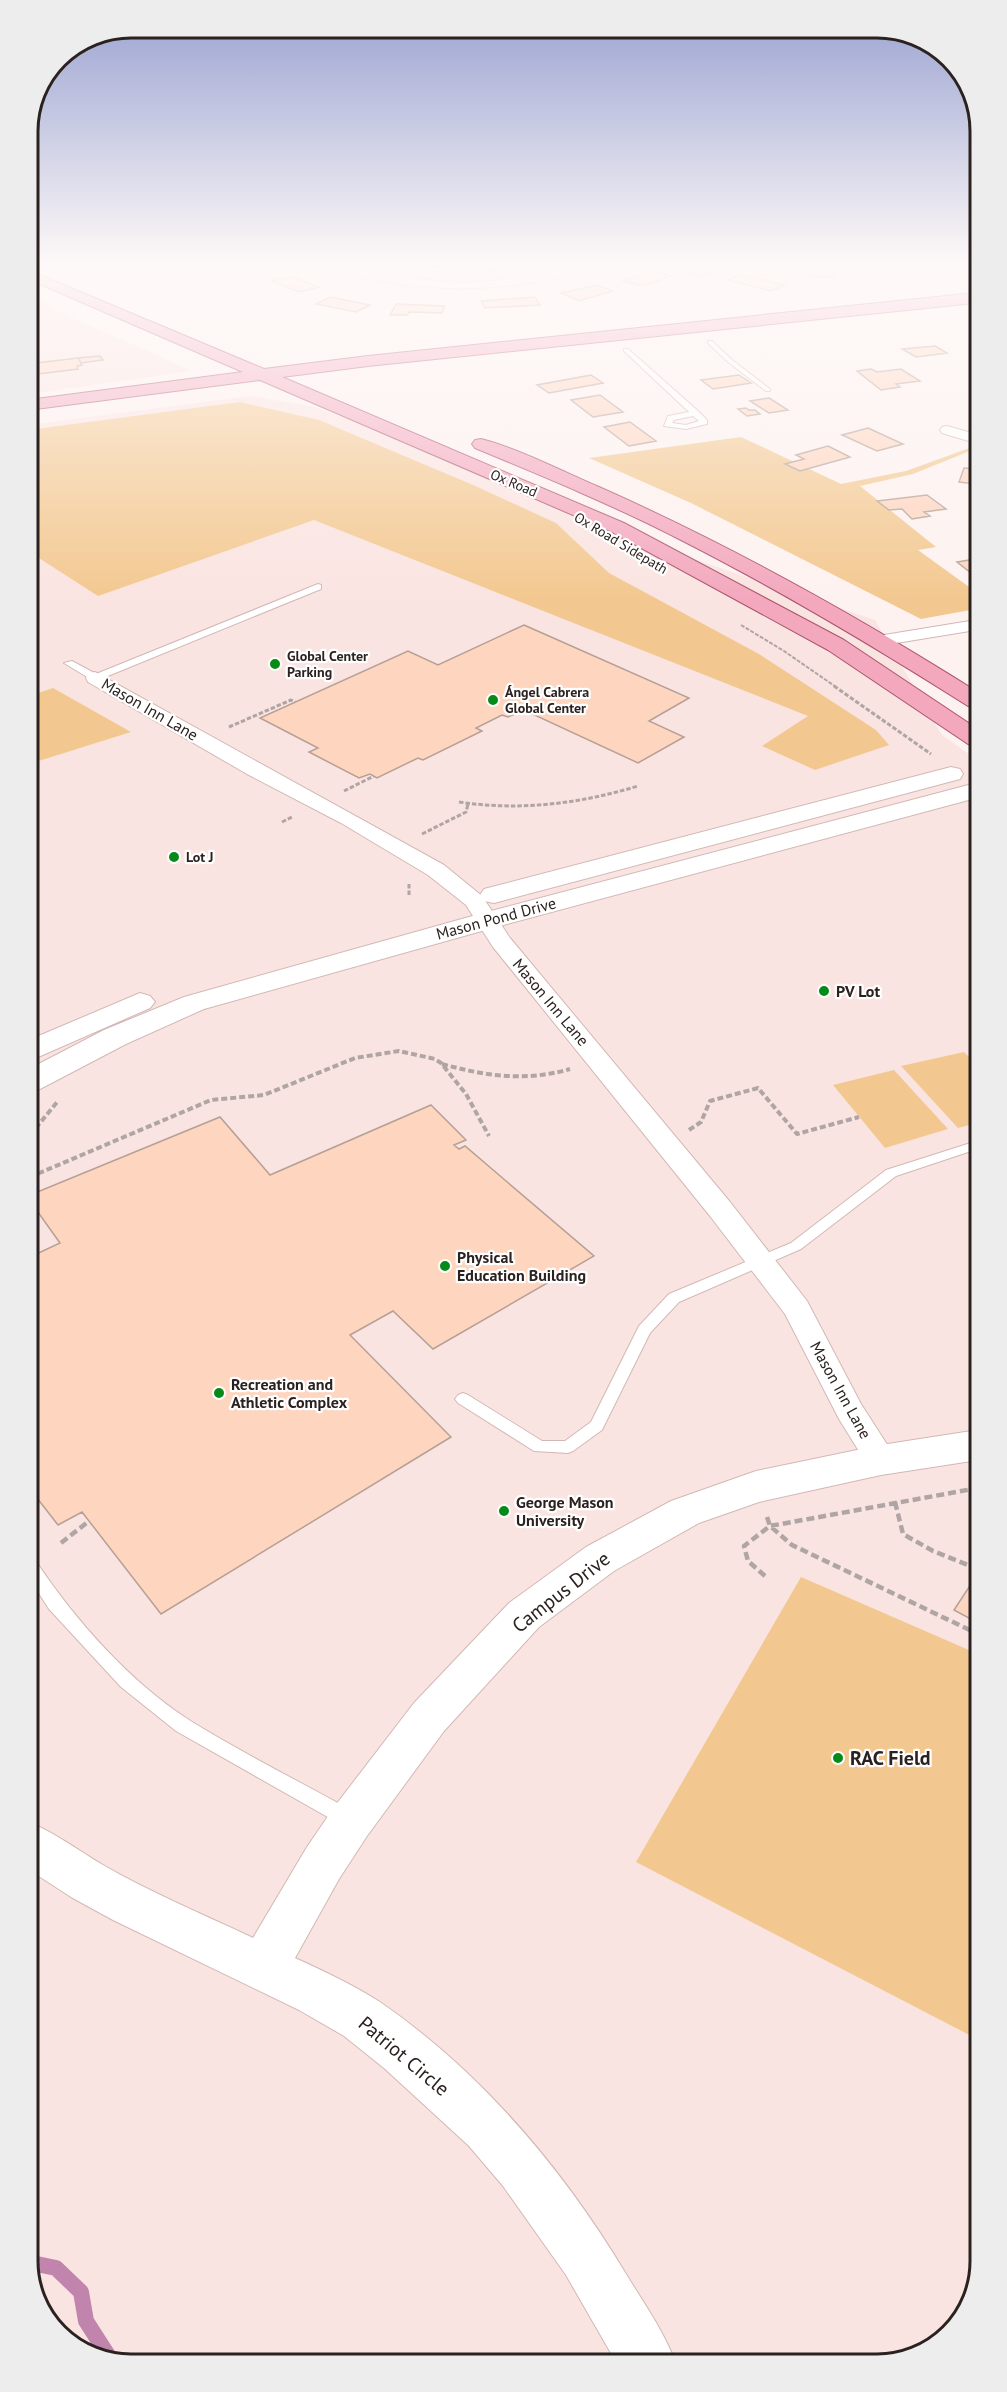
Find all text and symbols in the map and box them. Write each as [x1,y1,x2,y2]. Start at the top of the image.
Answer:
street label: Ox Road [488,465,540,501]
street label: Ox Road Sidepath [571,508,671,578]
place label: Global Center Parking [287,647,368,681]
marker: Global Center Parking [268,657,282,671]
street label: Mason Inn Lane [98,673,202,745]
place label: Ángel Cabrera Global Center [505,683,589,717]
marker: Ángel Cabrera Global Center [486,693,500,707]
place label: Lot J [186,848,213,866]
marker: Lot J [167,850,181,864]
street label: Mason Pond Drive [434,892,558,944]
street label: Mason Inn Lane [509,954,593,1050]
place label: PV Lot [836,981,880,1001]
marker: PV Lot [817,984,831,998]
place label: Physical Education Building [457,1247,586,1285]
marker: Physical Education Building [438,1259,452,1273]
street label: Mason Inn Lane [806,1338,876,1442]
place label: Recreation and Athletic Complex [231,1374,348,1412]
marker: Recreation and Athletic Complex [212,1386,226,1400]
place label: George Mason University [516,1492,614,1530]
marker: George Mason University [497,1504,511,1518]
street label: Campus Drive [507,1546,615,1638]
place label: RAC Field [850,1745,931,1771]
marker: RAC Field [831,1751,845,1765]
street label: Patriot Circle [353,2010,455,2102]

